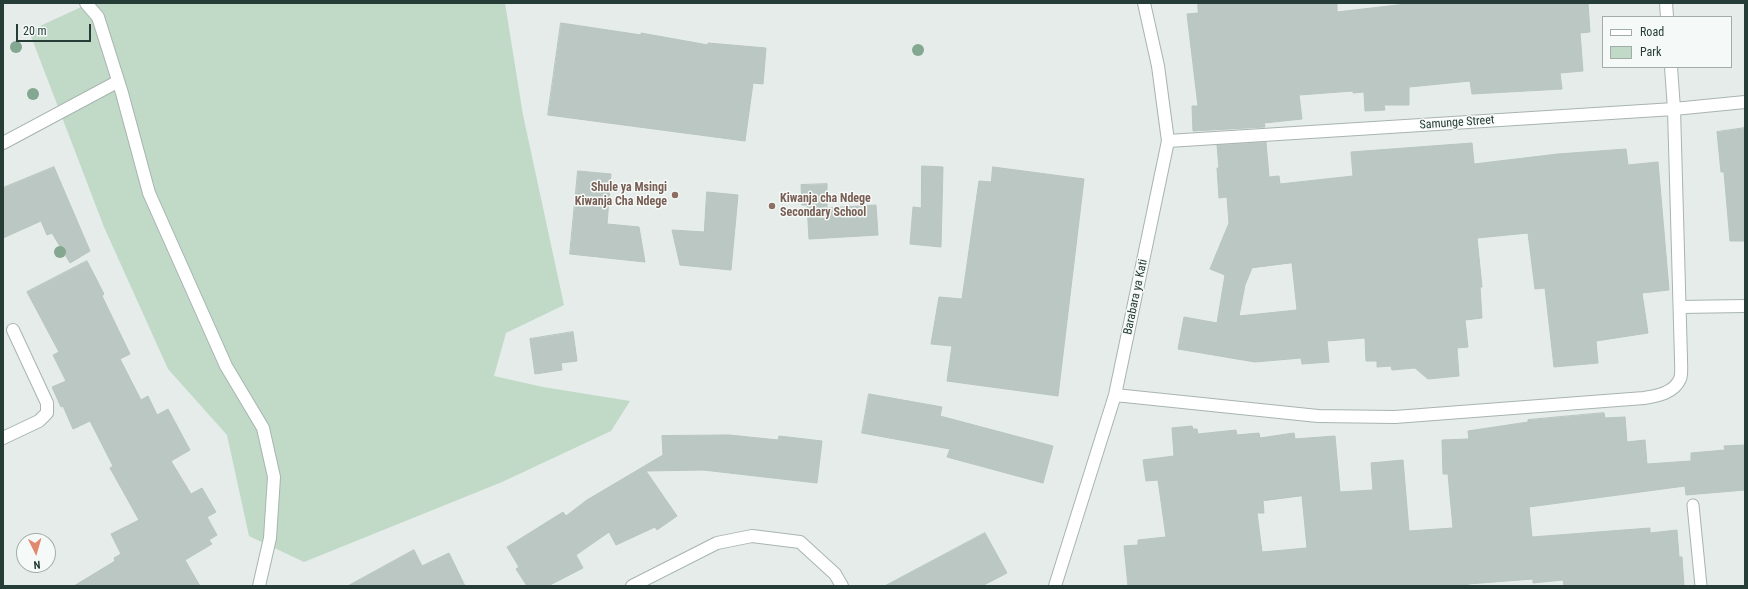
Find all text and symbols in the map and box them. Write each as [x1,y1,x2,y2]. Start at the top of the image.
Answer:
scale bar [18,16,93,42]
legend [1602,16,1732,68]
text: 20 m [23,24,47,38]
text: Road [1640,25,1664,39]
text: Park [1640,45,1661,59]
street label: Samunge Street [1419,113,1495,133]
place label: Shule ya Msingi Kiwanja Cha Ndege [575,181,667,209]
marker: Shule ya Msingi Kiwanja Cha Ndege [670,190,680,200]
place label: Kiwanja cha Ndege Secondary School [780,192,871,220]
marker: Kiwanja cha Ndege Secondary School [767,201,777,211]
street label: Barabara ya Kati [1121,258,1151,336]
north arrow [16,533,56,573]
text: N [33,558,41,571]

